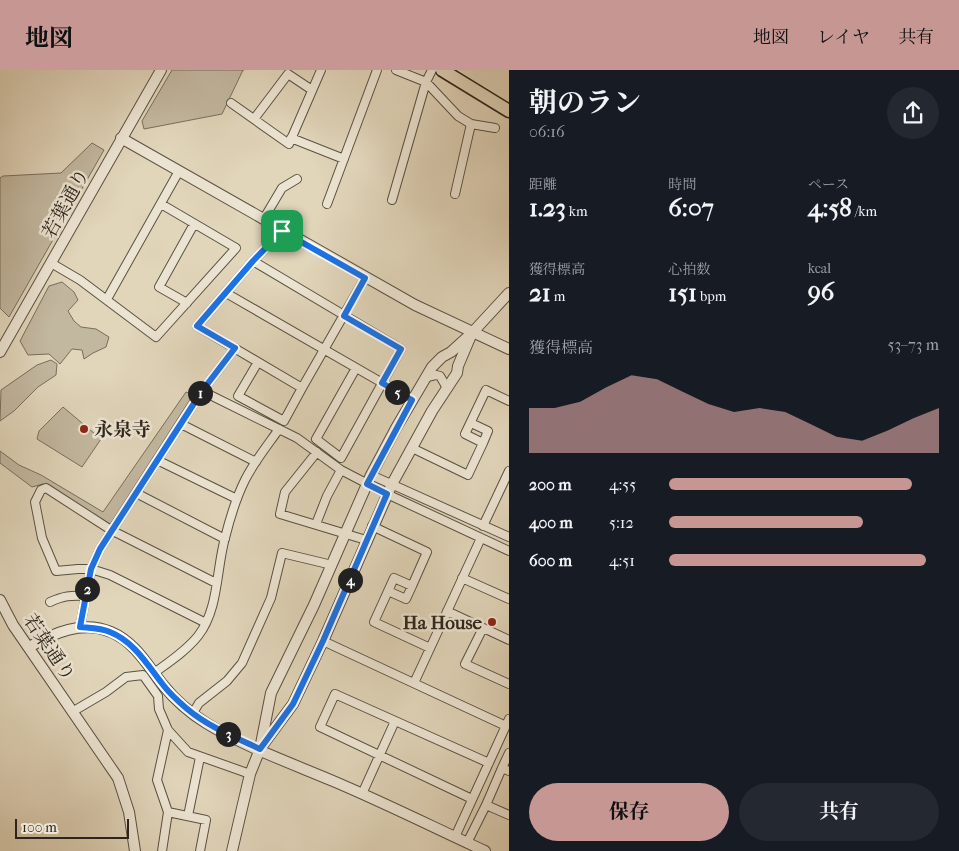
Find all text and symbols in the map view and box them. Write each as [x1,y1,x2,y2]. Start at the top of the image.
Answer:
text: 地図 [25,24,73,52]
text: 地図 [753,27,789,48]
text: レイヤ [817,27,870,48]
text: 共有 [898,27,934,48]
text: 朝のラン [529,86,641,119]
button: share [887,87,939,139]
text: 06:16 [529,122,565,141]
street label: 若葉通り [38,165,94,242]
text: 距離 [529,176,557,193]
text: 時間 [668,176,696,193]
text: ペース [808,176,849,193]
text: 1.23 [529,193,566,222]
text: 6:07 [668,193,714,222]
text: 4:58 [808,193,852,222]
text: km [566,203,588,220]
text: /km [852,203,877,220]
pin [261,210,303,252]
icon: arrive [268,217,296,245]
text: kcal [808,260,831,277]
text: 獲得標高 [529,261,585,278]
text: 心拍数 [668,261,710,278]
text: 96 [808,277,834,306]
text: 21 [529,278,551,307]
text: 151 [668,278,697,307]
text: m [551,288,565,305]
text: bpm [697,288,726,305]
text: 53–73 m [888,335,939,354]
text: 獲得標高 [529,338,593,357]
pin: 1 [188,380,212,406]
pin: 5 [384,380,410,404]
text: 5 [394,384,401,401]
text: 1 [198,385,203,402]
place label: 永泉寺 [94,419,151,441]
marker: 永泉寺 [78,423,90,435]
text: 200 m [529,475,572,494]
text: 4:55 [609,475,636,494]
text: 400 m [529,513,573,532]
text: 5:12 [609,513,634,532]
text: 600 m [529,551,572,570]
text: 4:51 [609,551,635,570]
pin: 4 [338,568,362,592]
text: 4 [346,572,355,589]
pin: 2 [74,576,100,602]
text: 2 [84,581,91,598]
street label: 若葉通り [19,610,80,685]
place label: Ha House [403,612,483,634]
marker: Ha House [486,616,498,628]
pin: 3 [216,722,240,746]
text: 3 [226,726,231,743]
button: 保存 [529,783,729,841]
button: 共有 [739,783,939,841]
scale bar [15,816,129,839]
text: 100 m [22,819,57,836]

